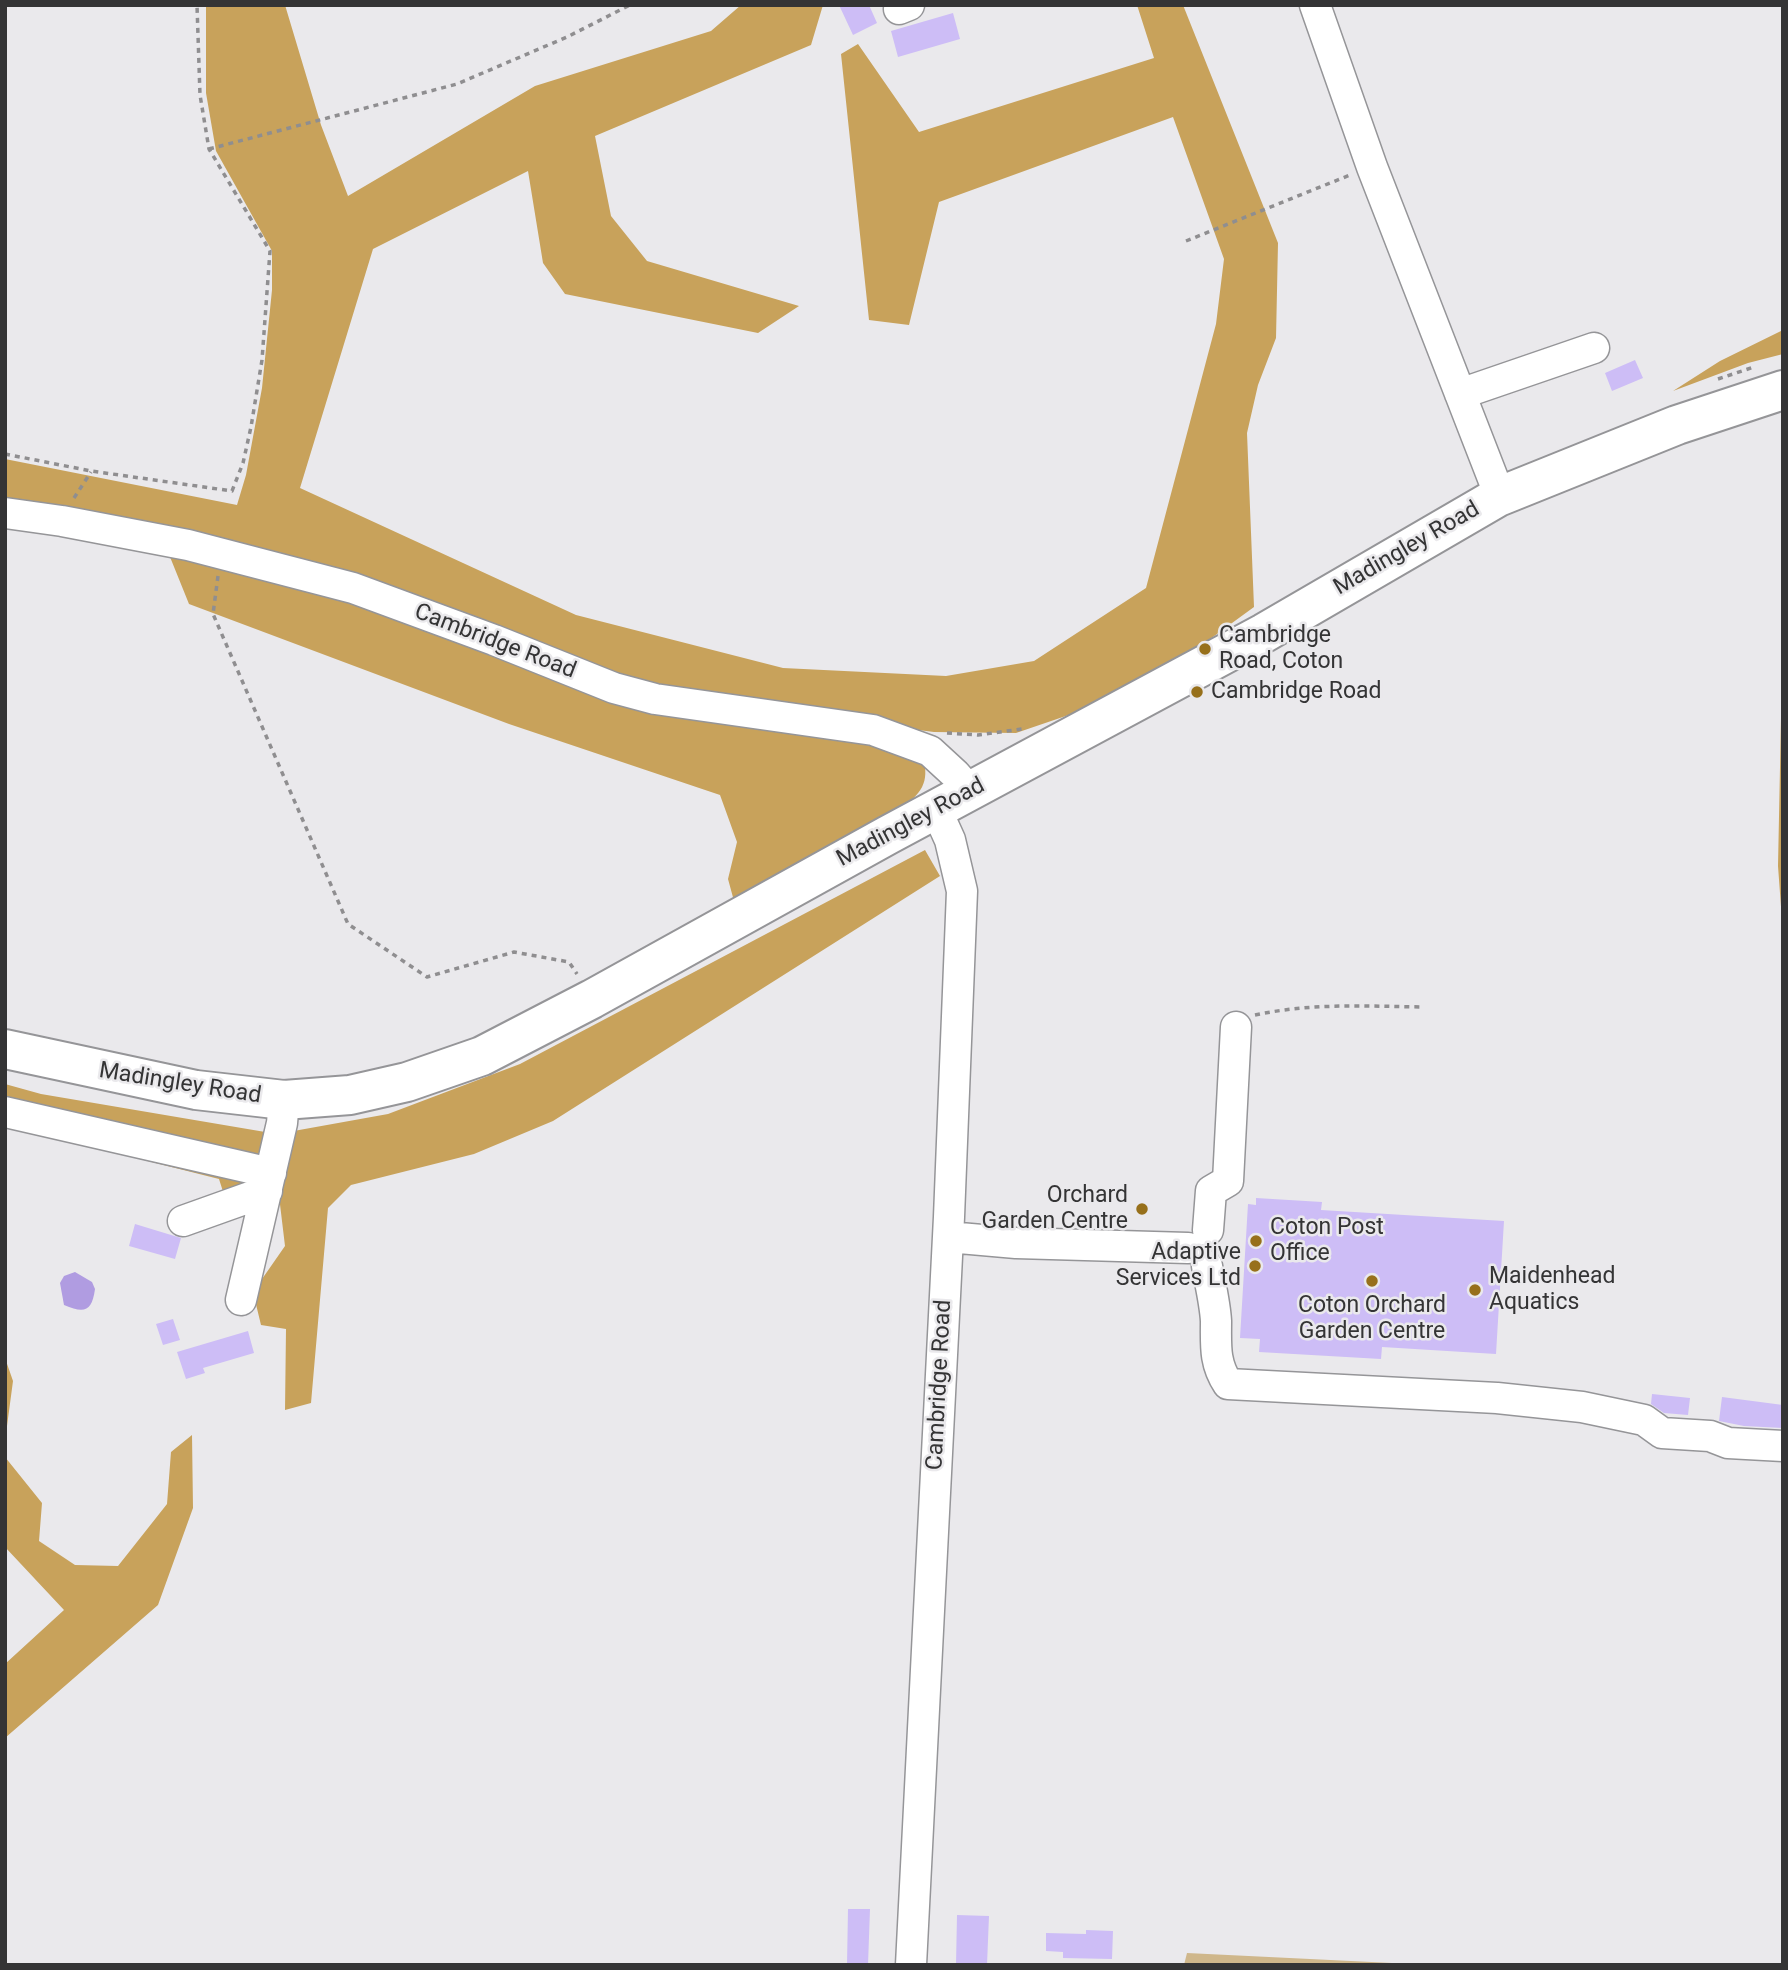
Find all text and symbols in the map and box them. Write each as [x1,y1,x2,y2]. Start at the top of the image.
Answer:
street label: Madingley Road [1329,496,1485,602]
street label: Cambridge Road [410,599,580,685]
place label: Cambridge Road, Coton [1219,622,1343,676]
marker: Cambridge Road, Coton [1197,641,1213,657]
place label: Cambridge Road [1211,678,1382,706]
marker: Cambridge Road [1189,684,1205,700]
street label: Madingley Road [832,772,990,874]
street label: Madingley Road [97,1058,263,1110]
place label: Orchard Garden Centre [981,1182,1128,1236]
marker: Orchard Garden Centre [1134,1201,1150,1217]
place label: Coton Post Office [1270,1214,1384,1268]
marker: Coton Post Office [1248,1233,1264,1249]
place label: Adaptive Services Ltd [1116,1239,1241,1293]
marker: Adaptive Services Ltd [1247,1258,1263,1274]
place label: Maidenhead Aquatics [1489,1263,1615,1317]
marker: Coton Orchard Garden Centre [1364,1273,1380,1289]
marker: Maidenhead Aquatics [1467,1282,1483,1298]
place label: Coton Orchard Garden Centre [1298,1292,1446,1346]
street label: Cambridge Road [922,1299,958,1471]

